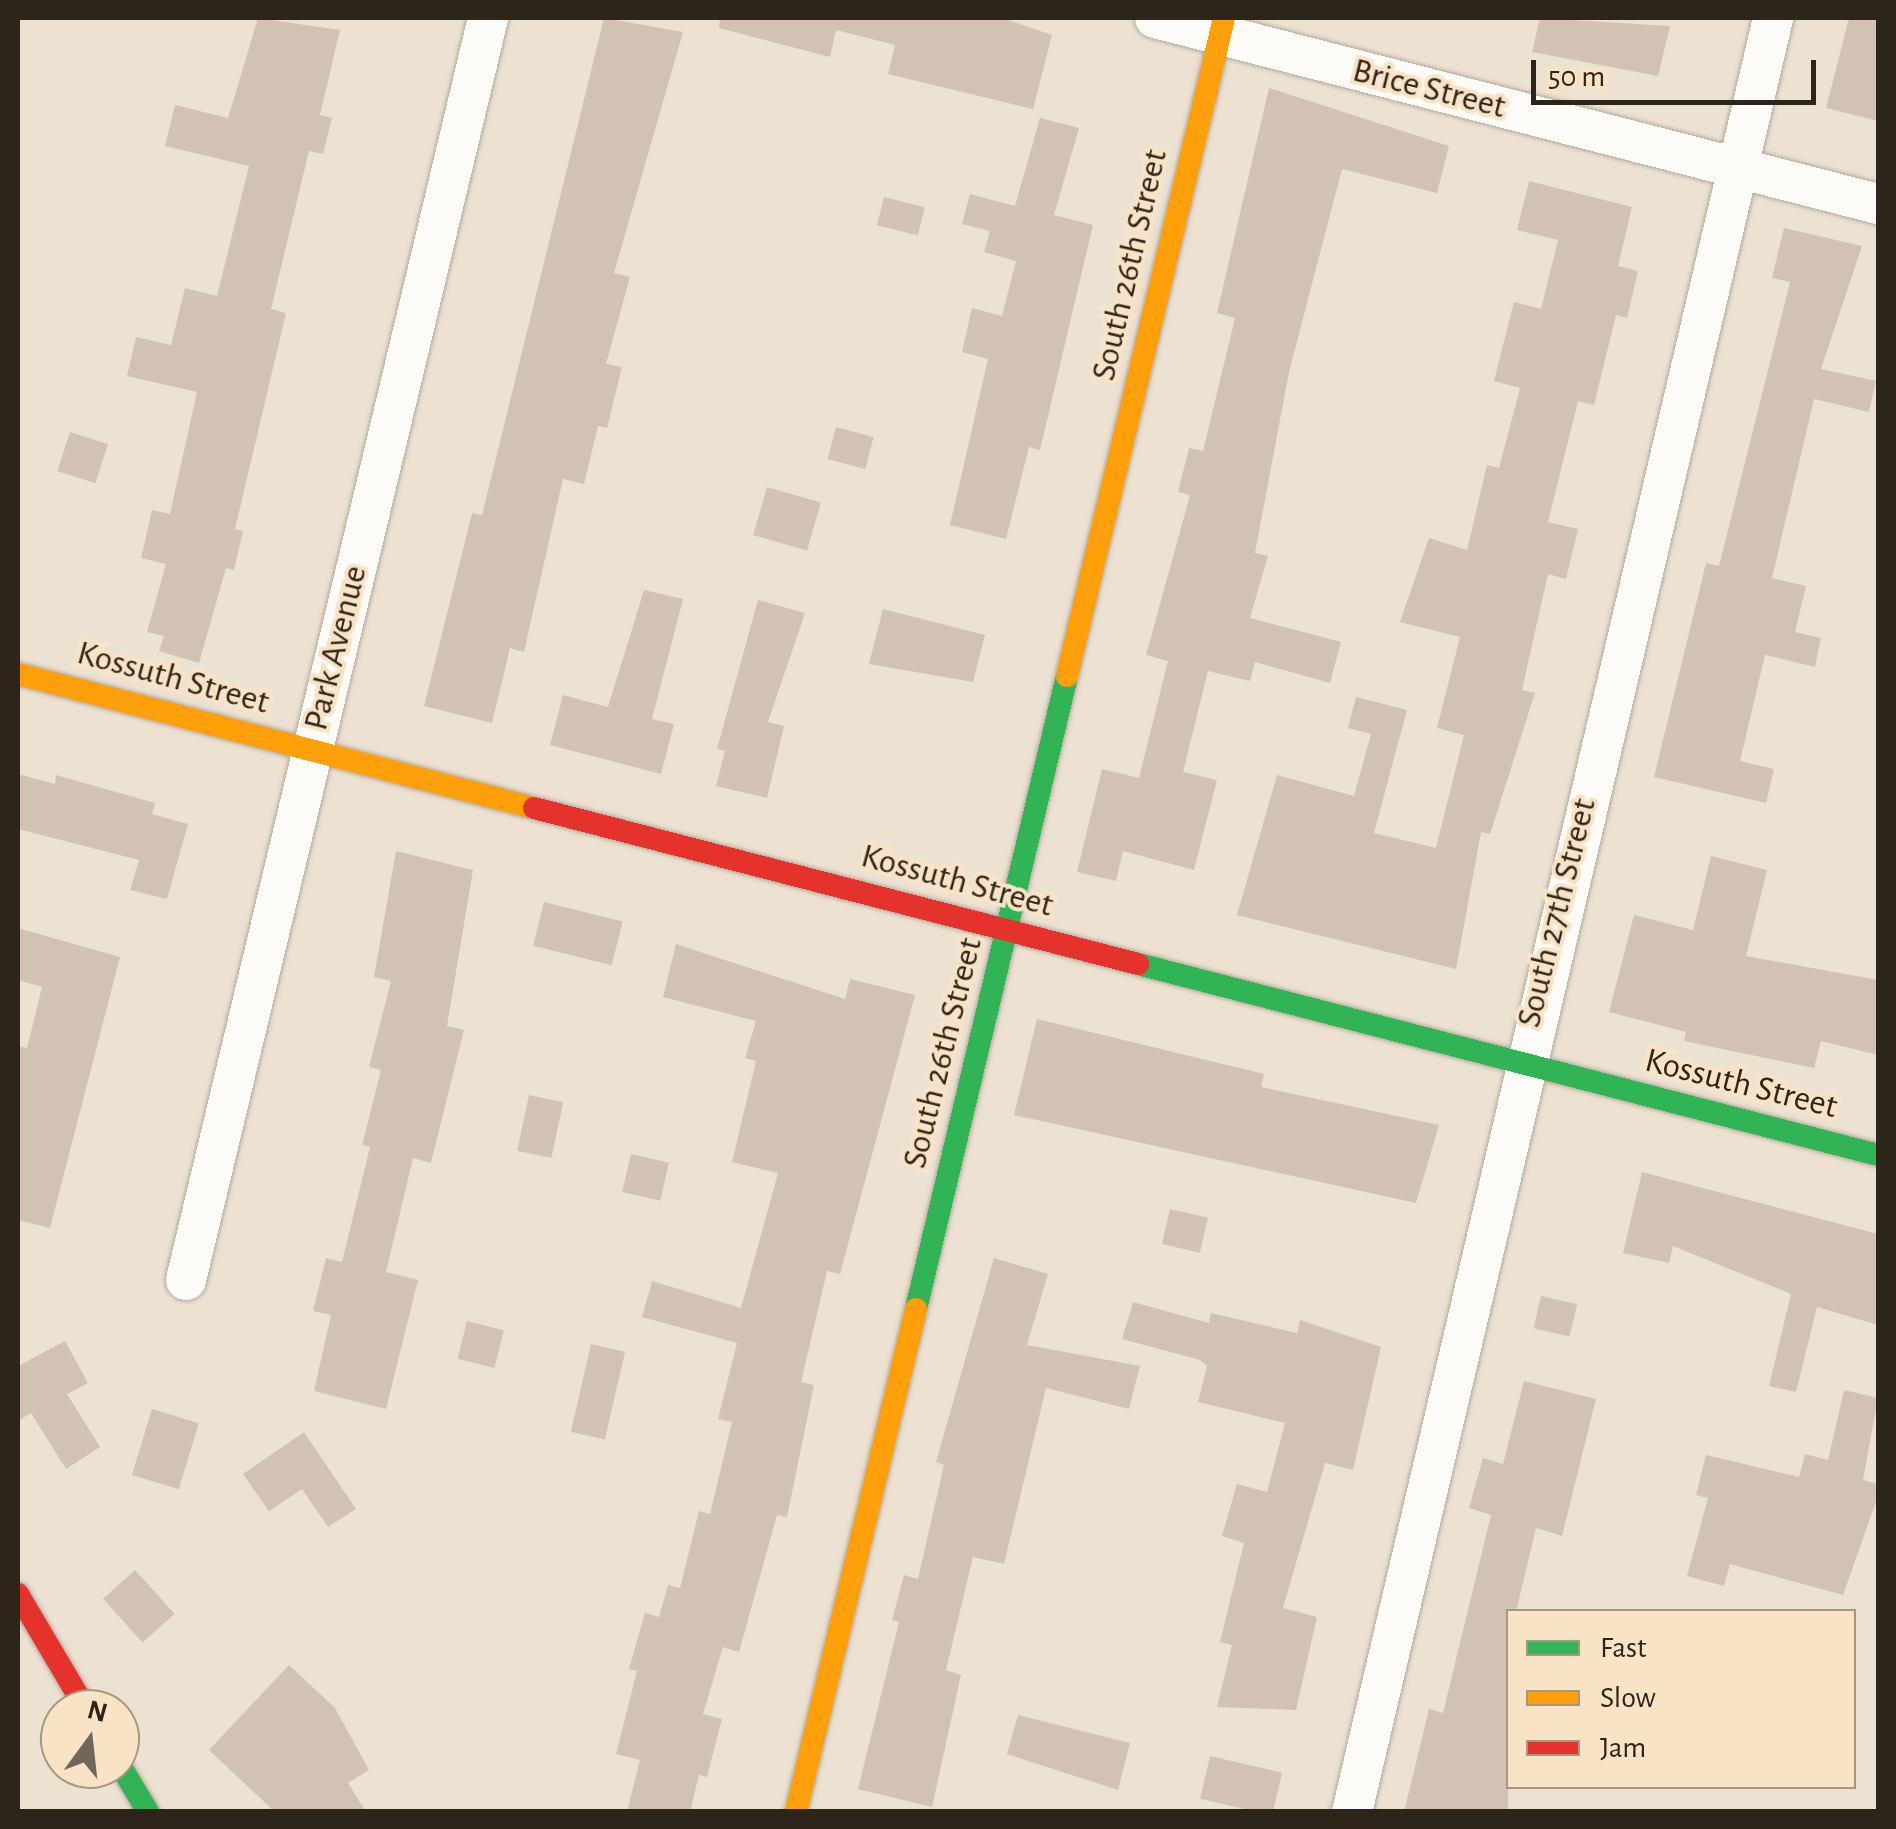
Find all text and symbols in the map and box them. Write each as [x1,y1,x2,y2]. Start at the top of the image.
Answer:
scale bar [1536,40,1821,102]
street label: Brice Street [1348,50,1510,128]
text: 50 m [1548,62,1605,92]
street label: South 26th Street [1083,145,1177,385]
street label: Park Avenue [295,561,377,735]
street label: Kossuth Street [73,632,273,724]
street label: South 27th Street [1508,794,1606,1032]
street label: Kossuth Street [857,835,1057,927]
street label: South 26th Street [894,933,992,1173]
street label: Kossuth Street [1640,1040,1842,1128]
legend [1506,1609,1856,1789]
text: Fast [1600,1633,1647,1663]
text: Slow [1600,1683,1656,1713]
north arrow [40,1689,140,1789]
text: N [84,1696,110,1728]
text: Jam [1600,1733,1646,1763]

